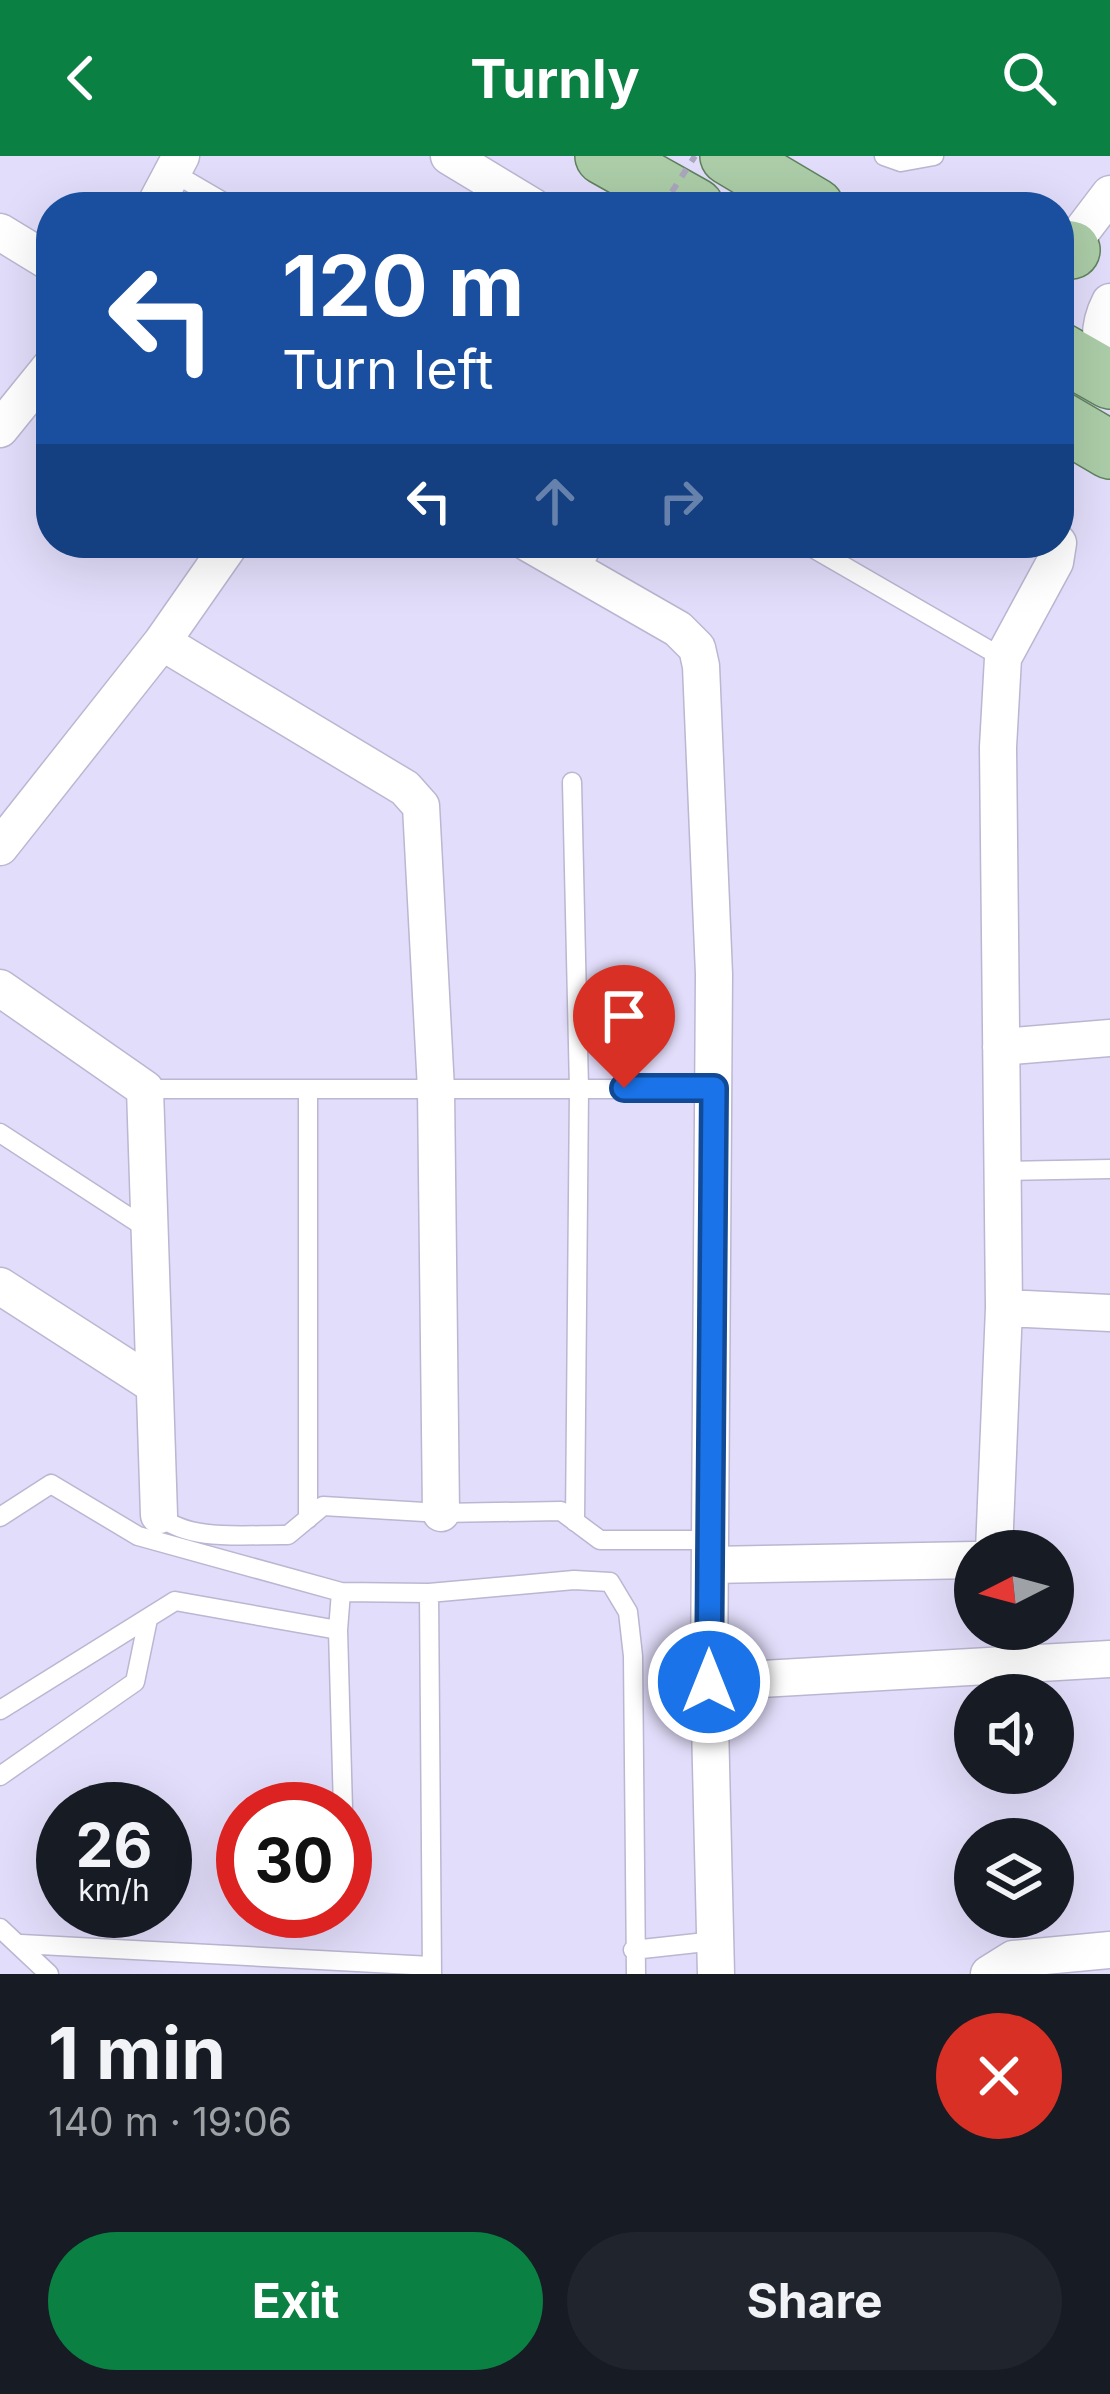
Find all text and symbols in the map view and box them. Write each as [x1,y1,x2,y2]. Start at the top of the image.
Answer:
icon: back [48,45,114,111]
icon: search [996,45,1062,111]
text: Turnly [470,46,640,111]
text: 120 m [282,235,524,336]
icon: left [84,240,240,396]
text: Turn left [282,337,493,402]
icon: left [396,468,462,534]
icon: ahead [522,468,588,534]
icon: right [648,468,714,534]
pin [573,965,675,1088]
icon: arrive [591,983,657,1049]
north arrow [954,1530,1074,1650]
map controls [954,1530,1074,1938]
position arrow [646,1619,772,1745]
button: sound [954,1674,1074,1794]
speed limit sign: 30 [216,1782,372,1938]
text: 26 [76,1809,152,1881]
button: layers [954,1818,1074,1938]
text: km/h [78,1872,150,1908]
text: 1 min [48,2009,226,2096]
button: close [936,2013,1062,2139]
text: 140 m · 19:06 [48,2098,292,2145]
button: Exit [48,2232,543,2370]
button: Share [567,2232,1062,2370]

